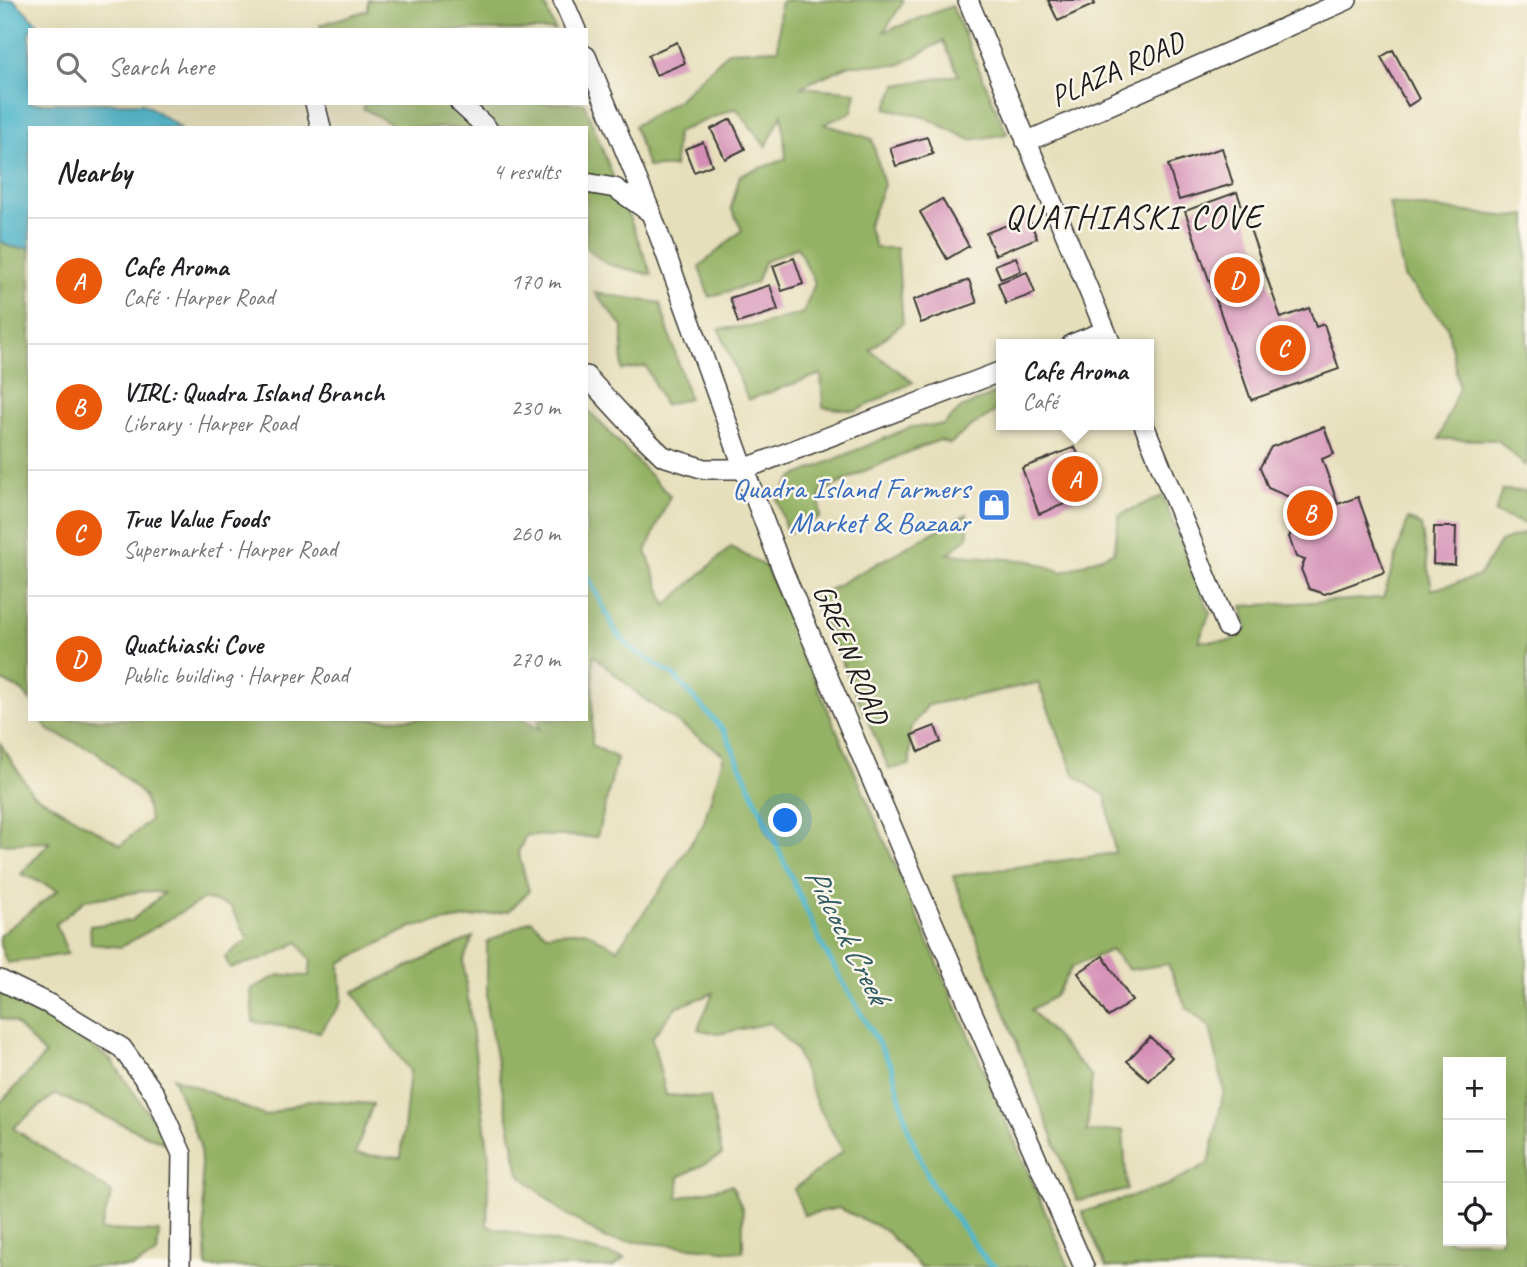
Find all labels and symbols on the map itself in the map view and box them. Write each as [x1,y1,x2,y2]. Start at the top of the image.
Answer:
street label: PLAZA ROAD [1044,22,1192,115]
district label: QUATHIASKI COVE [1005,196,1266,238]
pin: D [1214,254,1260,306]
pin: C [1260,322,1306,374]
pin: A [1052,453,1098,505]
place label: Quadra Island Farmers Market & Bazaar [732,469,973,541]
shop icon: Quadra Island Farmers Market & Bazaar [975,486,1013,524]
pin: B [1287,487,1333,539]
street label: GREEN ROAD [804,578,899,732]
your location [768,803,802,837]
water label: Pidcock Creek [795,860,901,1015]

